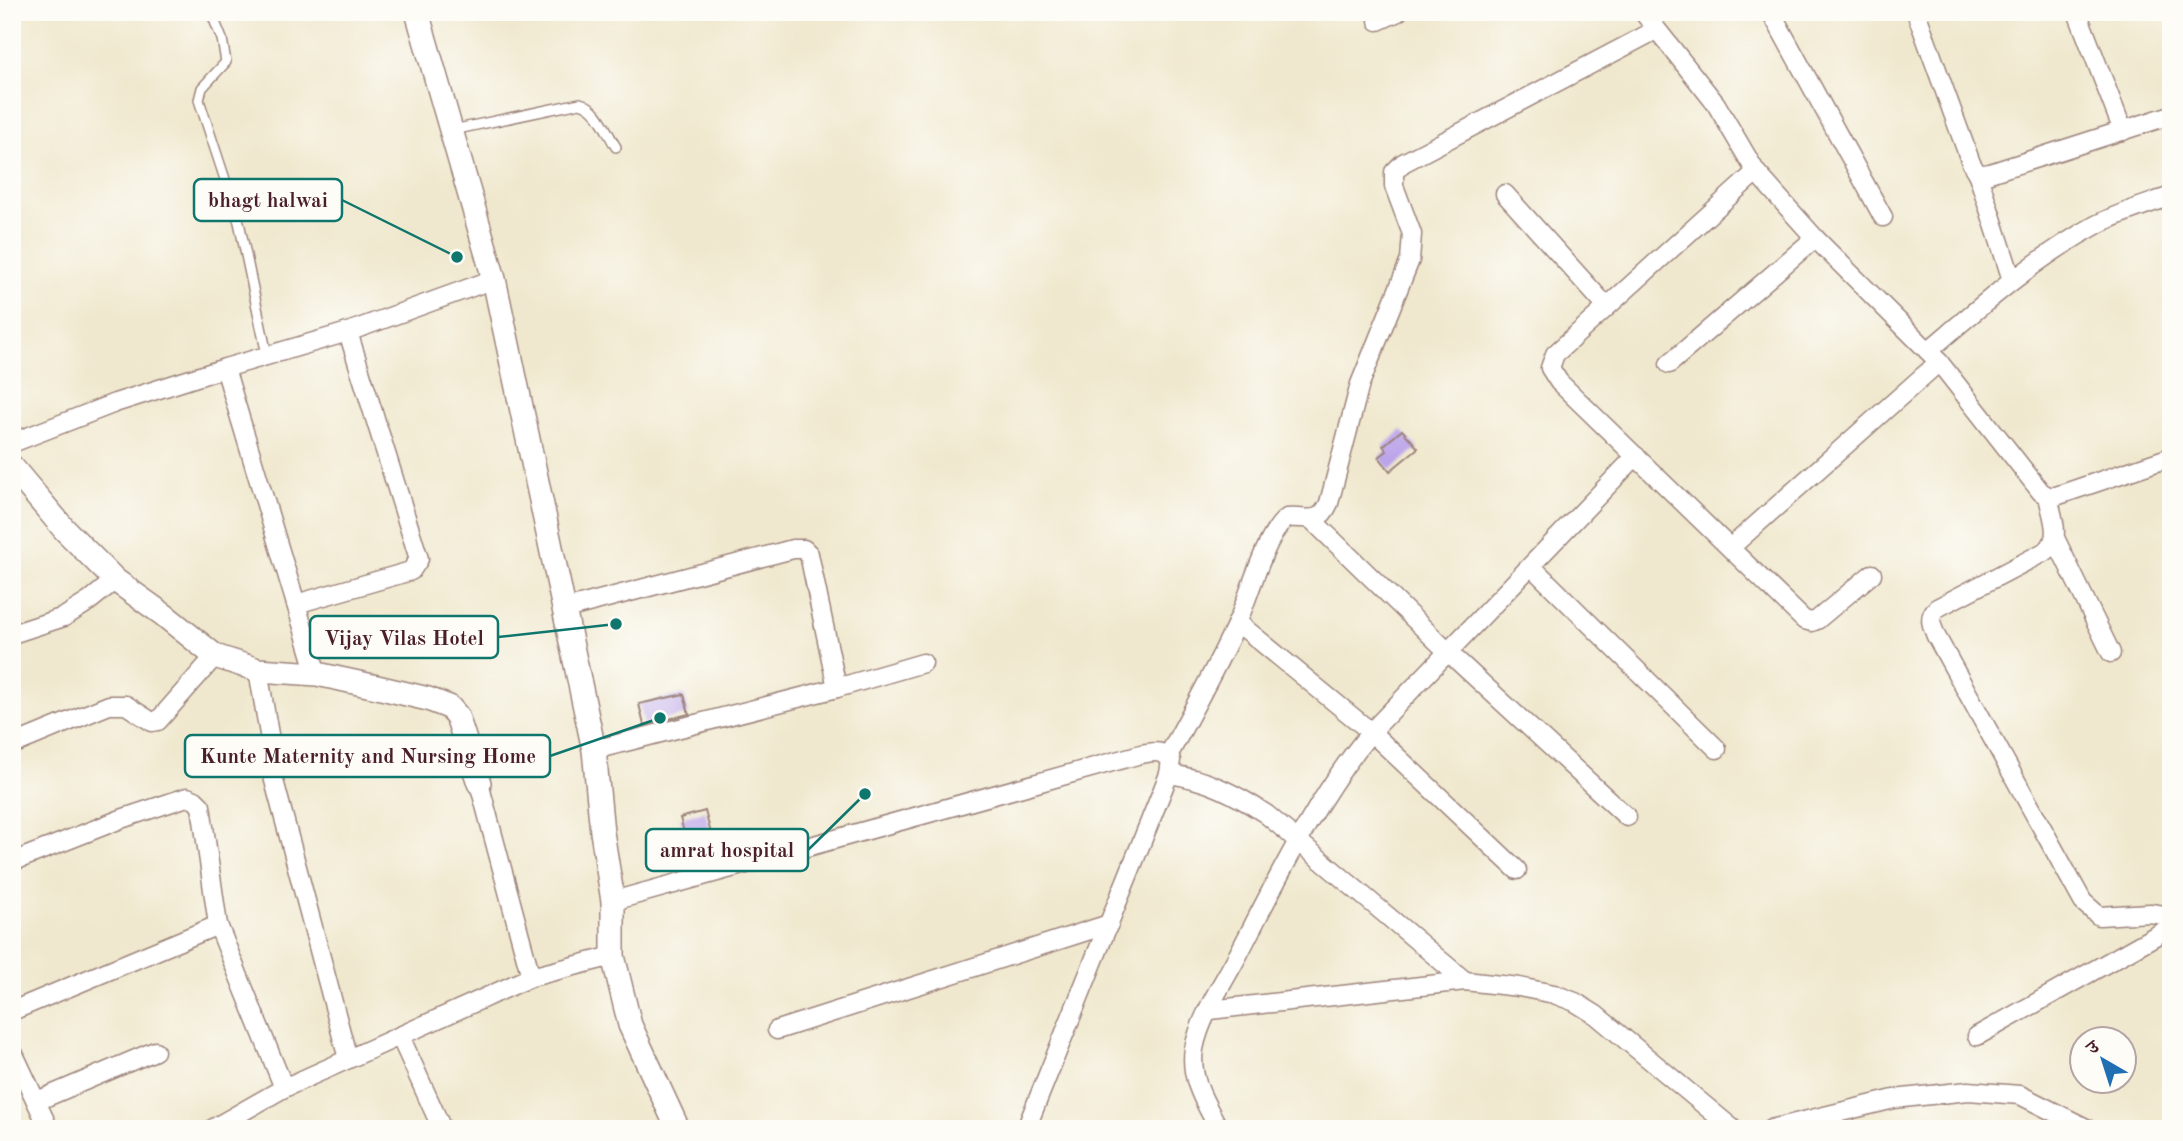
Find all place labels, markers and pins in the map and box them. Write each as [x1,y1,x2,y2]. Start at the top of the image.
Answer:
callout: bhagt halwai [194,179,342,221]
callout: Vijay Vilas Hotel [310,616,498,658]
callout: Kunte Maternity and Nursing Home [185,735,550,777]
callout: amrat hospital [646,829,808,871]

